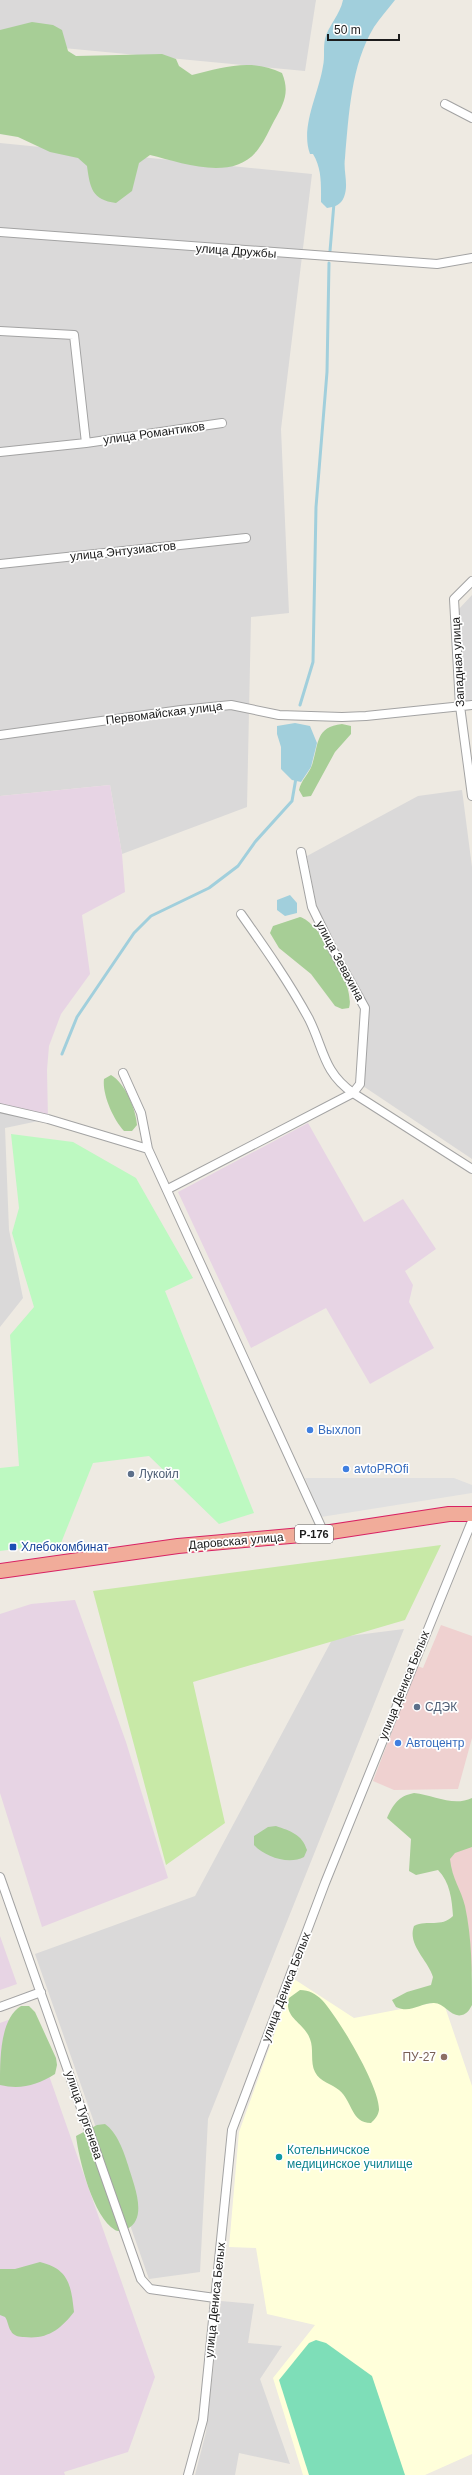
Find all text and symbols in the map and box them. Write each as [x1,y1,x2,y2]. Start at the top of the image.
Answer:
scale bar [328,16,399,42]
text: 50 m [334,23,361,37]
street label: улица Дружбы [195,241,277,261]
street label: улица Романтиков [102,419,206,447]
street label: улица Энтузиастов [69,538,177,564]
street label: Западная улица [449,616,467,707]
street label: Первомайская улица [105,699,223,727]
street label: улица Зевахина [313,918,367,1004]
place label: Выхлоп [318,1423,361,1437]
marker: Выхлоп [305,1425,315,1435]
place label: avtoPROfi [354,1462,409,1476]
marker: avtoPROfi [341,1464,351,1474]
place label: Лукойл [139,1467,179,1481]
marker: Лукойл [126,1469,136,1479]
road number: Р-176 [295,1525,333,1543]
street label: Даровская улица [188,1530,284,1552]
place label: Хлебокомбинат [21,1540,109,1554]
marker: Хлебокомбинат [8,1542,18,1552]
street label: улица Дениса Белых [376,1628,432,1742]
place label: СДЭК [425,1700,457,1714]
marker: СДЭК [412,1702,422,1712]
place label: Автоцентр [406,1736,465,1750]
marker: Автоцентр [393,1738,403,1748]
street label: улица Дениса Белых [259,1930,313,2044]
place label: ПУ-27 [402,2050,436,2064]
marker: ПУ-27 [439,2052,449,2062]
street label: улица Тургенева [62,2069,106,2161]
place label: Котельничское медицинское училище [287,2143,413,2171]
marker: Котельничское медицинское училище [274,2152,284,2162]
street label: улица Дениса Белых [202,2241,228,2359]

